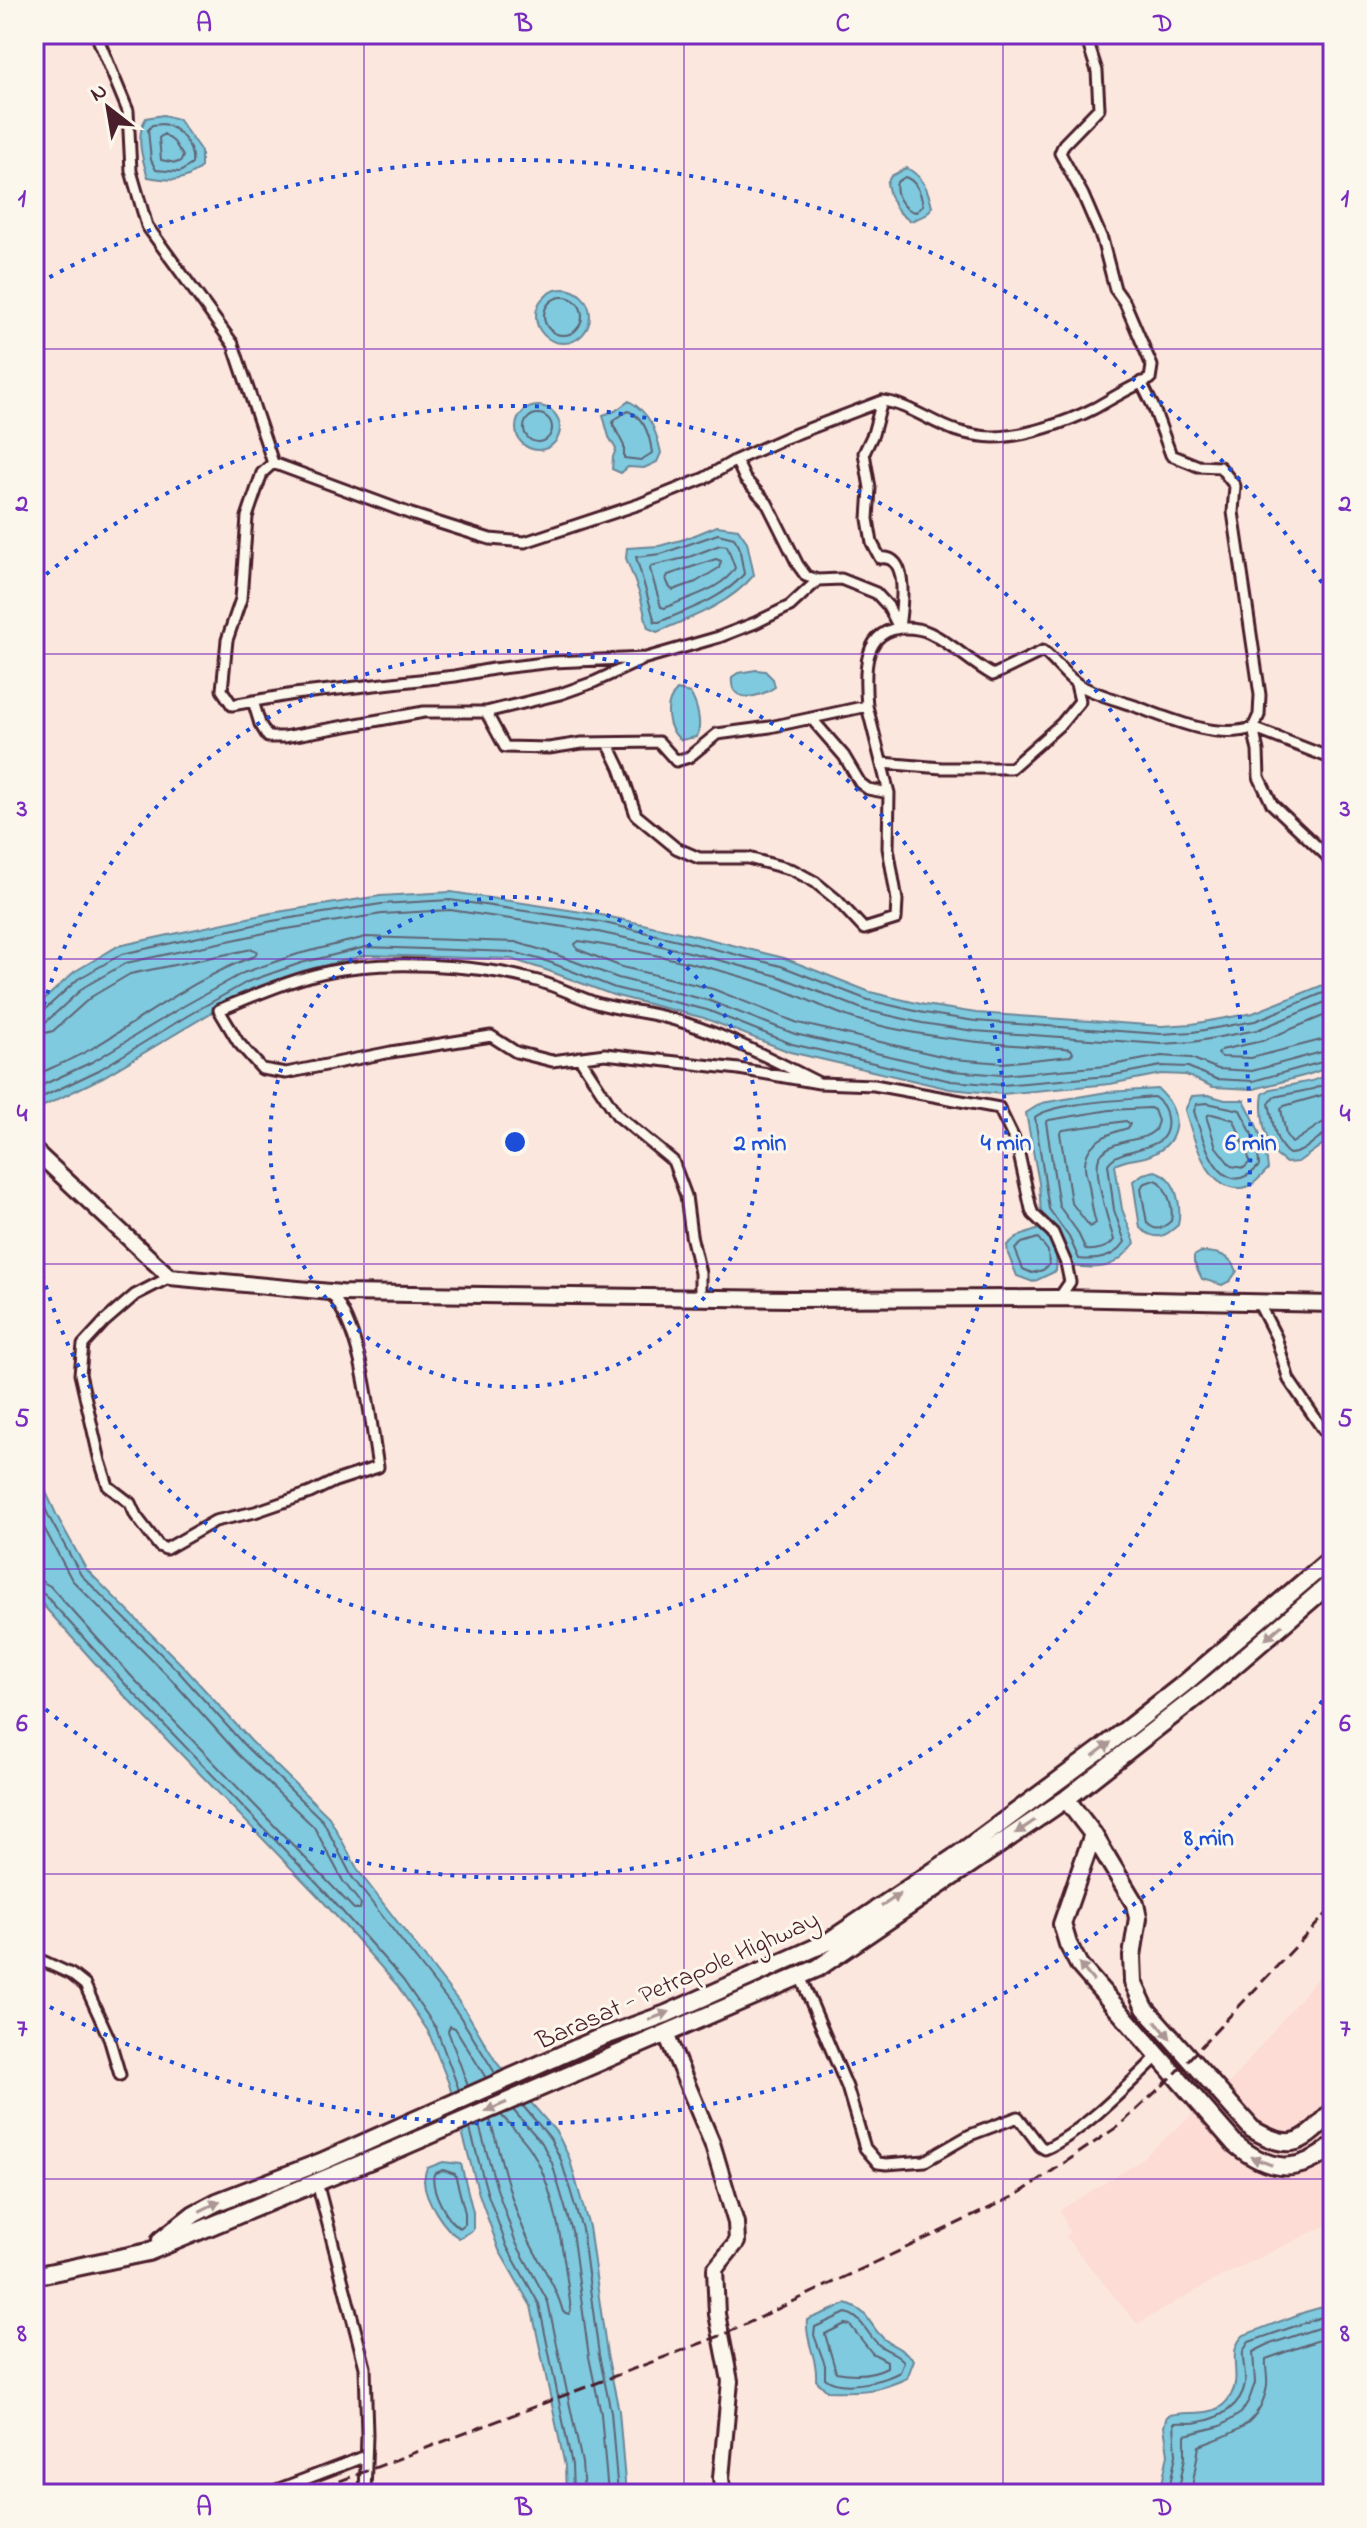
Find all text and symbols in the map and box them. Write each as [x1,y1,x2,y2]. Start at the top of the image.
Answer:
text: A [196,6,212,44]
text: B [514,6,533,44]
text: C [836,6,850,44]
text: D [1152,6,1173,44]
north arrow [68,68,148,148]
text: N [85,76,114,111]
text: 1 [18,181,27,219]
text: 1 [1341,181,1350,219]
text: 2 [15,486,29,524]
text: 2 [1338,486,1352,524]
text: 3 [16,791,28,829]
text: 3 [1339,791,1351,829]
text: 4 [17,1096,28,1134]
text: 4 [1340,1096,1351,1134]
text: 2 min [733,1127,787,1162]
text: 4 min [981,1127,1031,1162]
text: 6 min [1225,1127,1277,1162]
centre of rings [501,1128,529,1156]
text: 5 [15,1401,30,1439]
text: 5 [1338,1401,1353,1439]
one-way arrow [1264,1623,1284,1640]
text: 6 [16,1706,28,1744]
text: 6 [1339,1706,1351,1744]
one-way arrow [1092,1741,1112,1757]
one-way arrow [1015,1819,1036,1834]
text: 8 min [1183,1822,1234,1857]
one-way arrow [880,1893,901,1908]
street label: Barasat - Petrapole Highway [530,1902,826,2062]
one-way arrow [1078,1962,1094,1982]
one-way arrow [647,2009,671,2022]
text: 7 [17,2011,28,2049]
text: 7 [1340,2011,1351,2049]
one-way arrow [1154,2019,1171,2039]
one-way arrow [484,2100,508,2113]
one-way arrow [1249,2154,1273,2167]
one-way arrow [199,2199,222,2212]
text: 8 [16,2316,27,2354]
text: 8 [1339,2316,1350,2354]
text: A [196,2490,212,2528]
text: B [514,2490,533,2528]
text: C [836,2490,850,2528]
text: D [1152,2490,1173,2528]

